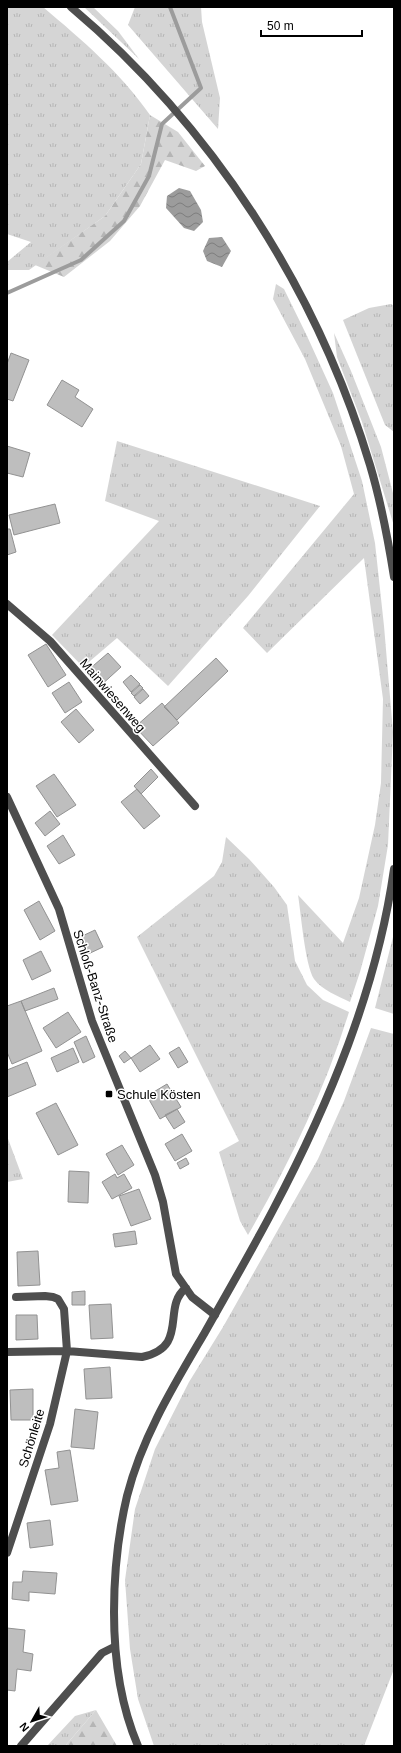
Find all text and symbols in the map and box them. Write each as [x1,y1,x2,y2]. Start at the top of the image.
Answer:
scale bar [261,12,362,38]
text: 50 m [267,19,294,33]
street label: Mainwiesenweg [77,656,149,735]
street label: Schloß-Banz-Straße [70,928,121,1044]
place label: Schule Kösten [117,1087,201,1102]
marker: Schule Kösten [104,1089,114,1099]
street label: Schönleite [15,1407,48,1469]
north arrow [12,1701,52,1741]
text: N [17,1720,31,1734]

